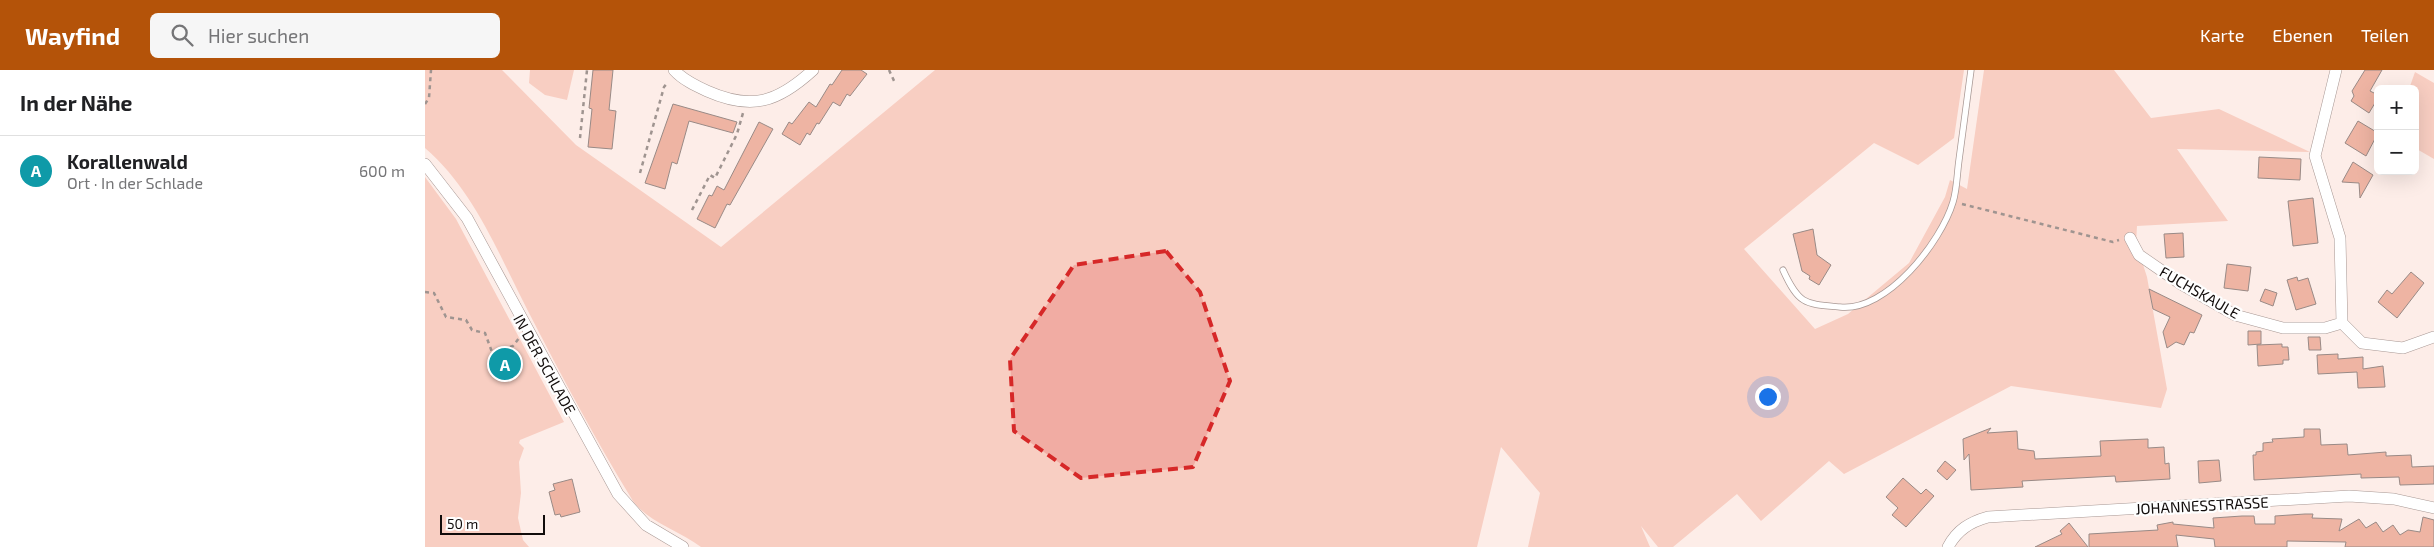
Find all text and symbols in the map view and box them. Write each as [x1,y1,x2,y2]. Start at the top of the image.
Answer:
search box [150,13,500,58]
text: Wayfind [25,21,120,50]
icon: search [168,21,196,49]
text: Hier suchen [208,24,309,47]
text: Karte [2200,24,2244,46]
text: Ebenen [2272,24,2333,46]
text: Teilen [2361,24,2409,46]
map controls [2374,85,2419,175]
button: + [2374,85,2419,130]
text: In der Nähe [20,90,132,115]
button: − [2374,130,2419,175]
text: Korallenwald [67,150,188,173]
text: A [31,161,41,180]
text: 600 m [359,161,405,180]
text: Ort · In der Schlade [67,173,203,192]
street label: FUCHSKAULE [2157,262,2243,322]
street label: IN DER SCHLADE [510,311,580,417]
pin: A [489,345,521,383]
your location [1755,384,1781,410]
street label: JOHANNESSTRASSE [2135,493,2269,517]
scale bar [440,512,545,535]
text: 50 m [447,515,478,532]

